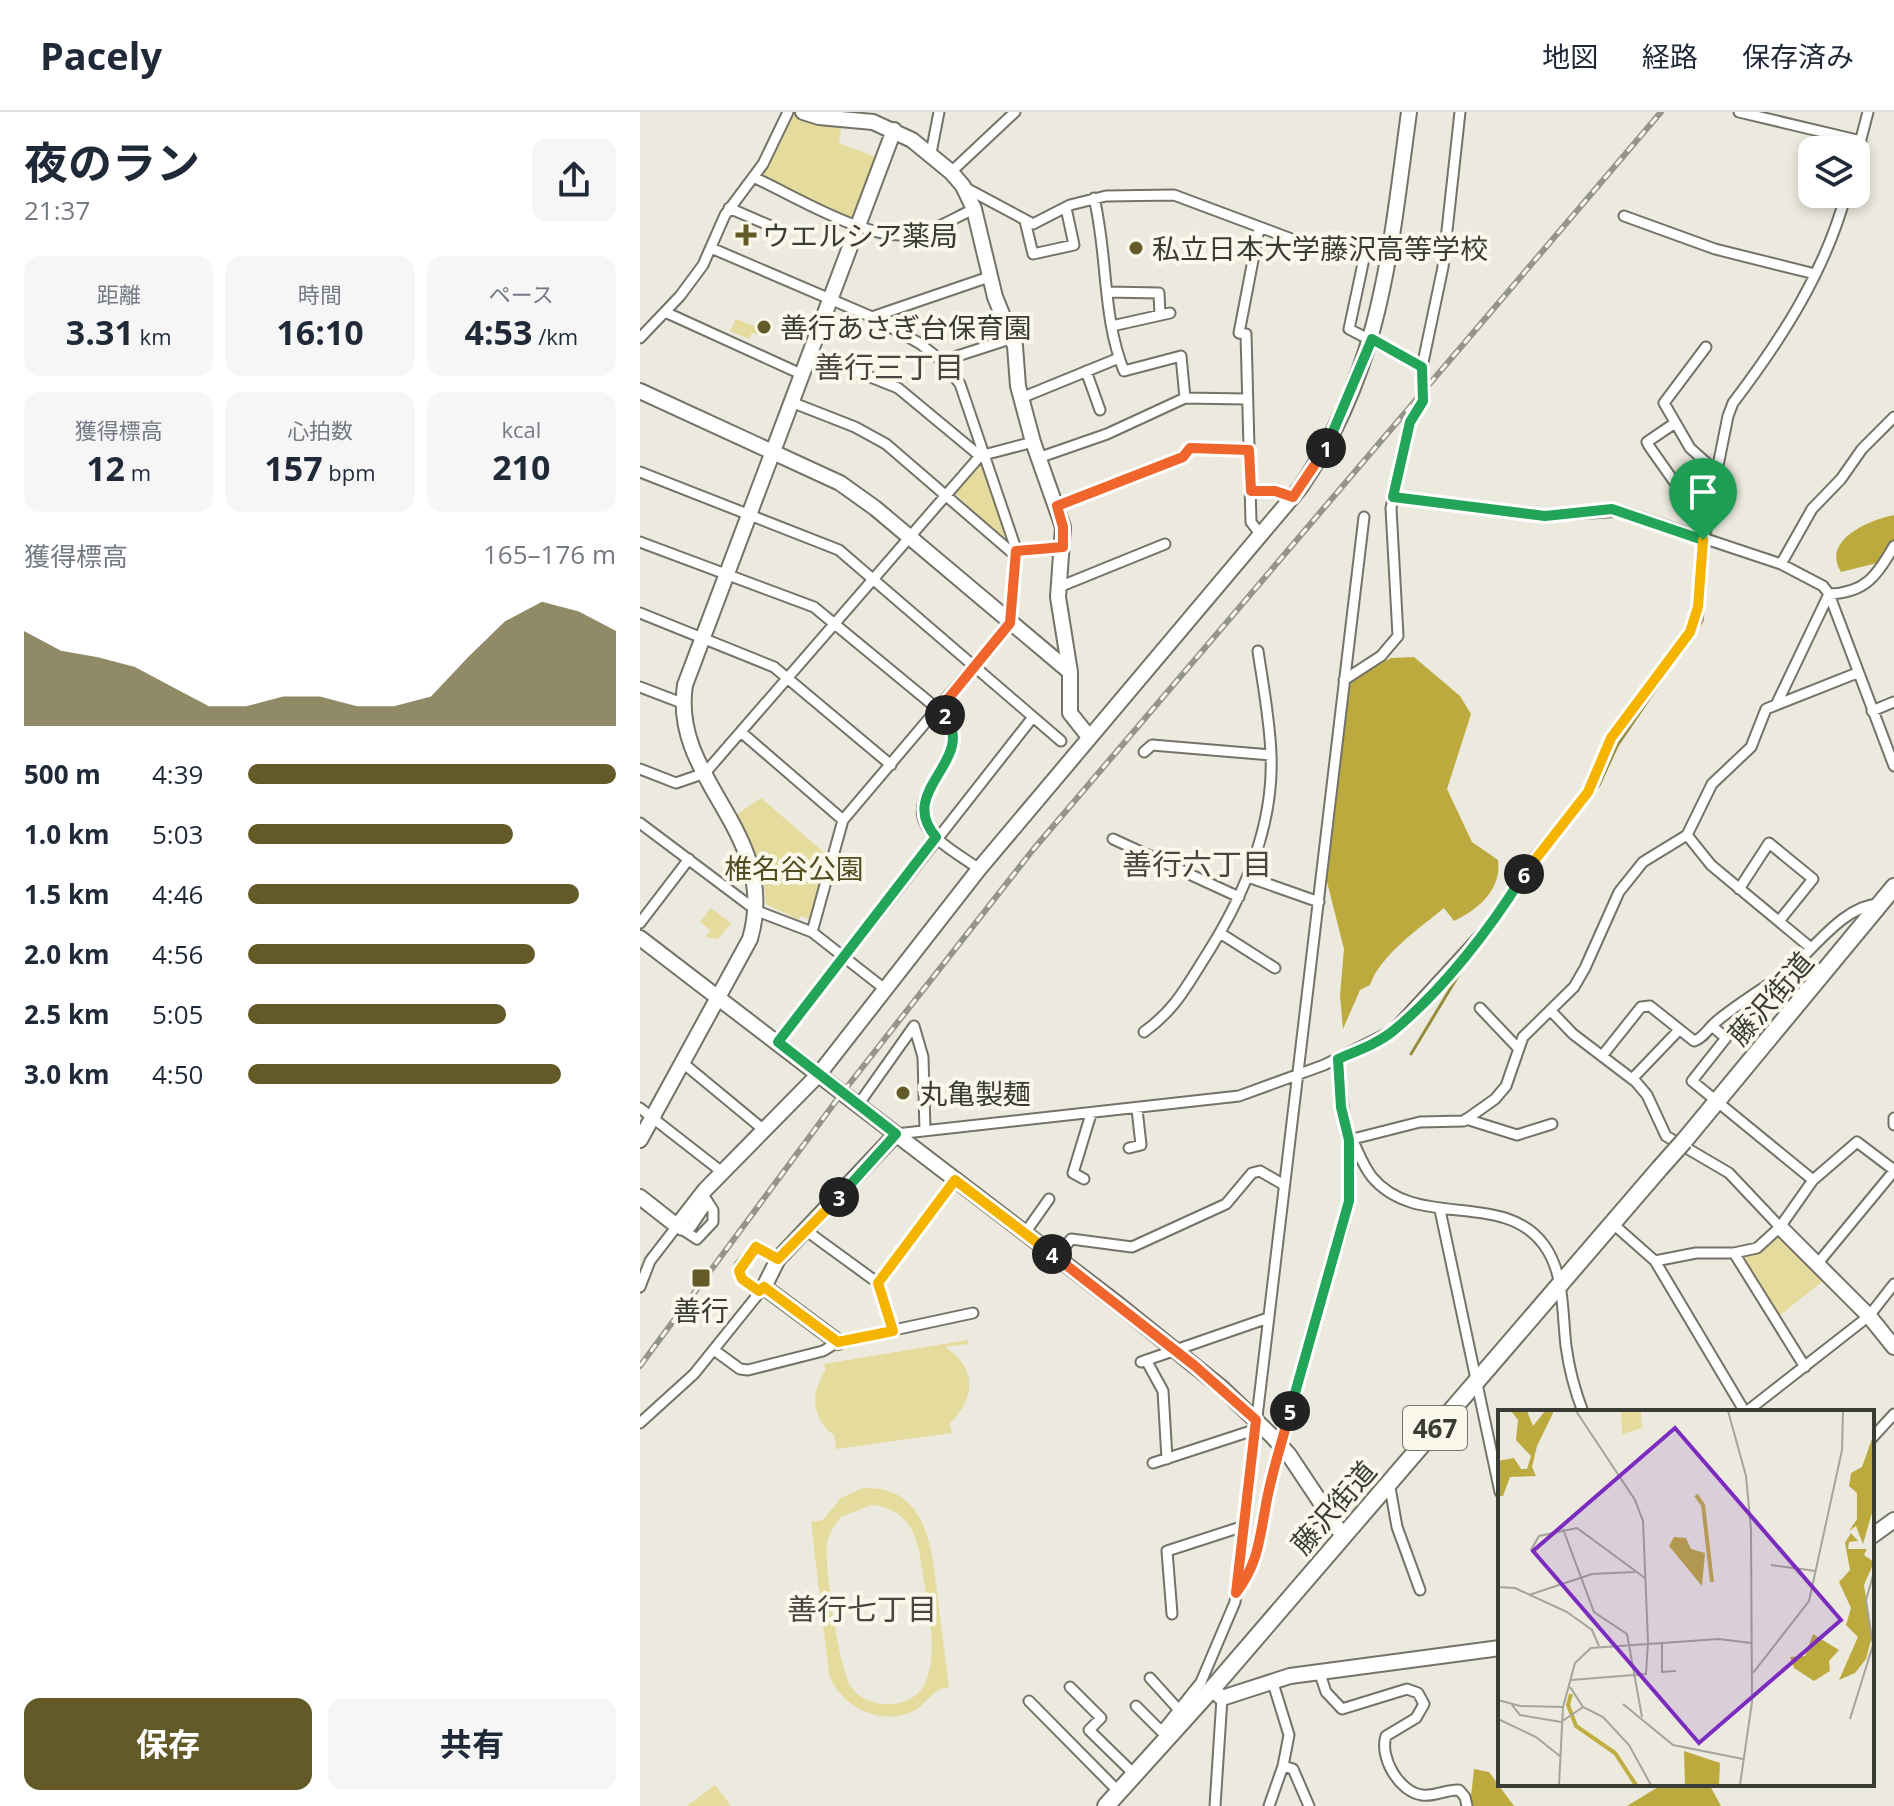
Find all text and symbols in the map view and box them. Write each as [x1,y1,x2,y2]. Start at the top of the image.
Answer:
text: Pacely [40,29,162,81]
text: 地図 [1542,37,1598,75]
text: 経路 [1642,37,1698,75]
text: 保存済み [1742,37,1854,75]
text: 夜のラン [24,132,200,192]
map controls [1798,136,1870,208]
button: layers [1798,136,1870,208]
button: share [532,138,616,222]
text: 21:37 [24,192,90,228]
place label: ウエルシア薬局 [762,216,958,254]
marker: ウエルシア薬局 [737,226,755,244]
place label: 私立日本大学藤沢高等学校 [1152,229,1488,267]
marker: 私立日本大学藤沢高等学校 [1127,239,1145,257]
text: 距離 [97,279,141,309]
text: 時間 [298,279,342,309]
text: ペース [489,279,554,309]
place label: 善行あさぎ台保育園 [780,308,1032,346]
text: 3.31 [66,309,134,355]
text: 16:10 [276,309,364,355]
text: 4:53 [464,309,532,355]
marker: 善行あさぎ台保育園 [755,318,773,336]
text: km [134,321,172,351]
text: /km [532,321,578,351]
district label: 善行三丁目 [814,346,964,387]
text: kcal [501,414,541,444]
text: 獲得標高 [75,415,163,445]
text: 心拍数 [287,415,353,445]
pin: 1 [1306,428,1346,468]
text: 1 [1320,433,1332,463]
text: 210 [492,444,550,490]
text: 12 [86,445,125,491]
text: 157 [264,445,323,491]
text: m [125,457,151,487]
text: bpm [323,457,376,487]
pin [1669,458,1737,540]
icon: arrive [1681,470,1725,514]
text: 165–176 m [483,536,616,572]
text: 獲得標高 [24,538,128,574]
pin: 2 [925,695,965,735]
text: 2 [939,700,951,730]
text: 500 m [24,756,101,792]
text: 4:39 [152,756,203,792]
text: 1.0 km [24,816,110,852]
text: 5:03 [152,816,203,852]
district label: 善行六丁目 [1122,843,1272,884]
park label: 椎名谷公園 [724,849,864,887]
pin: 6 [1504,854,1544,894]
text: 6 [1518,859,1530,889]
text: 1.5 km [24,876,110,912]
text: 4:46 [152,876,203,912]
text: 2.0 km [24,936,110,972]
text: 4:56 [152,936,203,972]
street label: 藤沢街道 [1719,943,1821,1053]
text: 2.5 km [24,996,110,1032]
text: 5:05 [152,996,203,1032]
text: 3.0 km [24,1056,110,1092]
text: 4:50 [152,1056,203,1092]
place label: 丸亀製麺 [919,1074,1031,1112]
marker: 丸亀製麺 [894,1084,912,1102]
pin: 3 [819,1177,859,1217]
text: 3 [833,1182,845,1212]
pin: 4 [1032,1234,1072,1274]
text: 4 [1046,1239,1058,1269]
marker: 善行 [690,1267,712,1289]
place label: 善行 [673,1291,729,1329]
pin: 5 [1270,1391,1310,1431]
text: 5 [1284,1396,1296,1426]
road number: 467 [1403,1406,1467,1450]
inset map [1498,1410,1874,1786]
street label: 藤沢街道 [1282,1452,1384,1562]
district label: 善行七丁目 [787,1588,937,1629]
button: 保存 [24,1698,312,1790]
button: 共有 [328,1698,616,1790]

